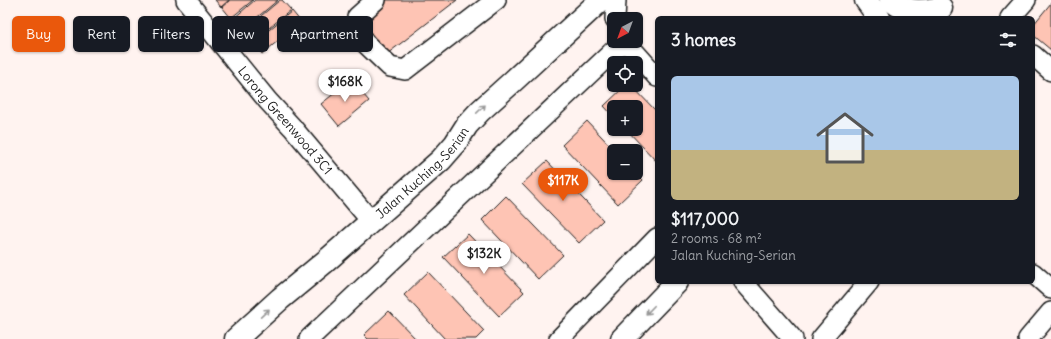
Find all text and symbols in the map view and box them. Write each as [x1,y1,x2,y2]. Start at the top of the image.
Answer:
north arrow [607,12,643,48]
map controls [607,12,643,180]
chip: Buy [12,16,65,52]
chip: Rent [73,16,130,52]
chip: Filters [138,16,204,52]
chip: New [212,16,269,52]
chip: Apartment [277,16,373,52]
text: 3 homes [671,29,736,51]
icon: filters [997,29,1019,51]
button: locate [607,56,643,92]
street label: Lorong Greenwood 3C1 [234,63,336,178]
pin: $168K [317,69,373,103]
text: $168K [327,73,363,90]
button: + [607,100,643,136]
icon: home [809,102,881,174]
one-way arrow [476,105,487,114]
street label: Jalan Kuching-Serian [372,123,473,223]
button: − [607,144,643,180]
pin: $117K [535,168,591,202]
text: $117K [547,172,579,189]
text: $117,000 [671,208,739,230]
text: 2 rooms · 68 m² [671,230,762,247]
pin: $132K [456,241,512,275]
text: $132K [467,245,501,262]
text: Jalan Kuching-Serian [671,247,796,264]
one-way arrow [645,305,654,315]
one-way arrow [260,308,270,317]

